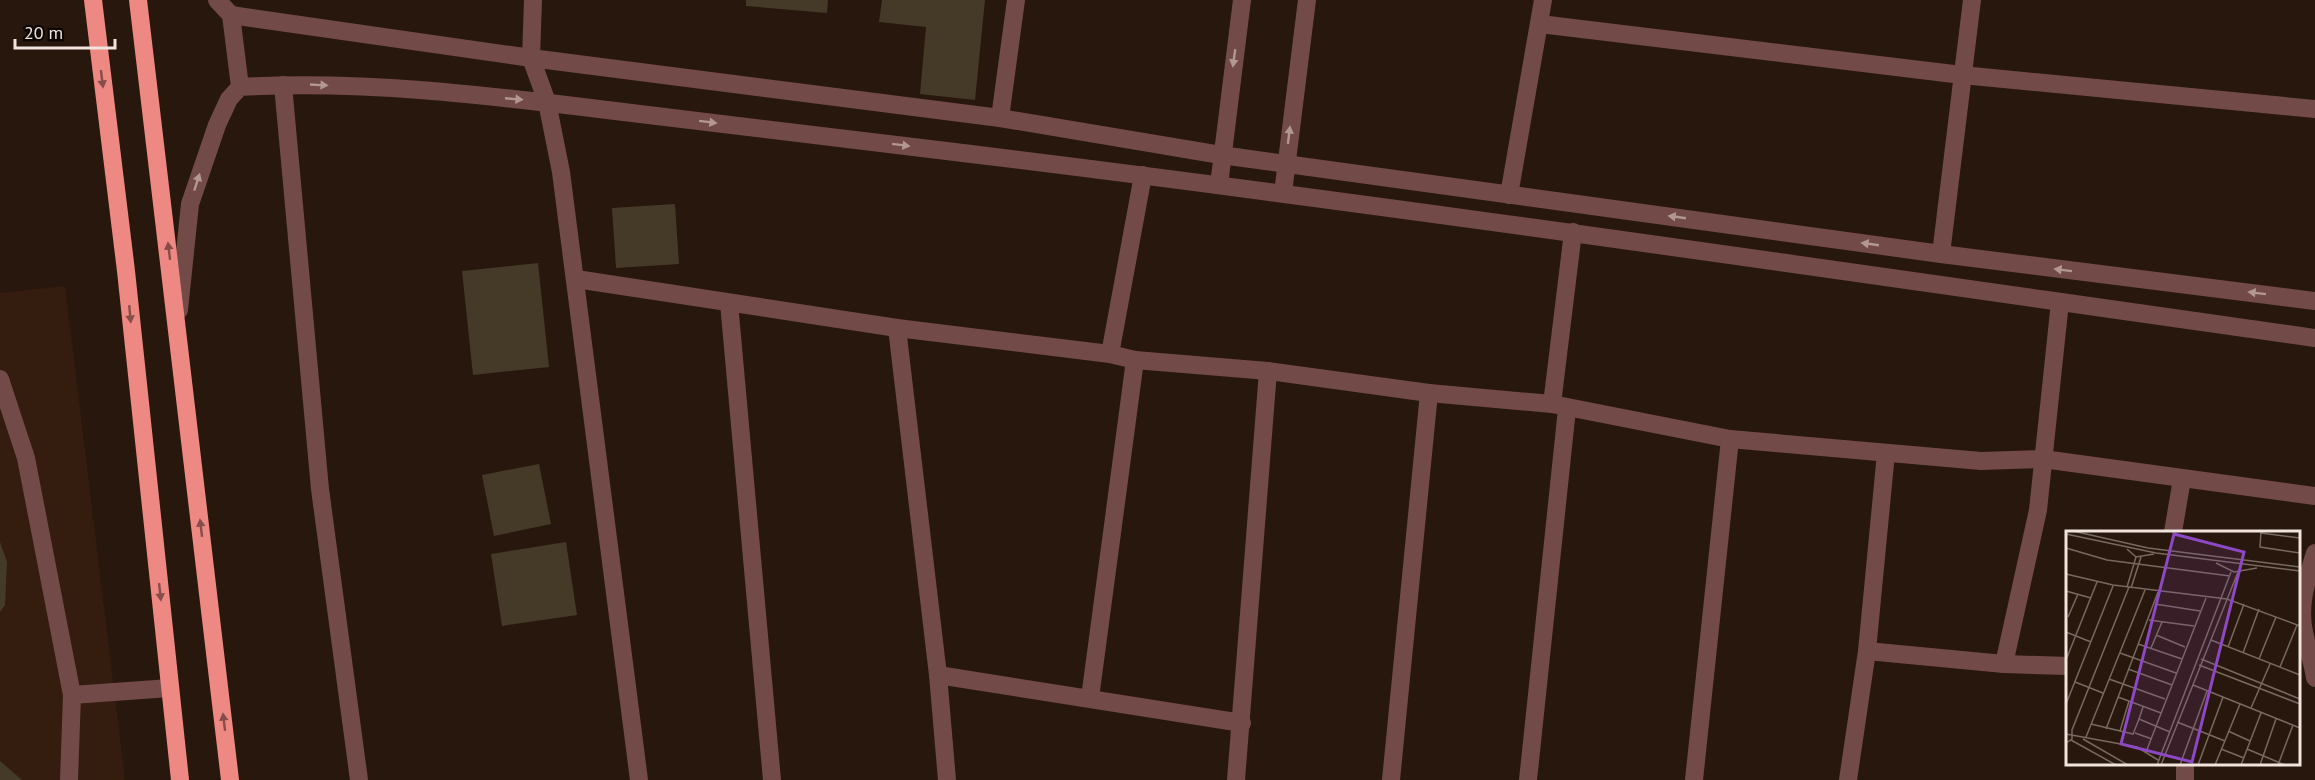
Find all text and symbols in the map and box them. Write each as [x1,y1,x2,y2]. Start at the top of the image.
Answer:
scale bar [15,12,116,50]
text: 20 m [24,21,63,44]
one-way arrow [1230,49,1239,68]
one-way arrow [97,70,106,89]
one-way arrow [310,80,329,89]
one-way arrow [504,94,523,104]
one-way arrow [698,117,717,127]
one-way arrow [1285,126,1294,145]
one-way arrow [892,141,911,150]
one-way arrow [193,173,202,191]
one-way arrow [1667,213,1686,222]
one-way arrow [1860,240,1879,249]
one-way arrow [164,242,173,261]
one-way arrow [2054,265,2073,274]
one-way arrow [2247,289,2266,298]
one-way arrow [125,305,135,324]
one-way arrow [196,519,206,538]
inset map [2066,531,2300,765]
one-way arrow [155,582,165,601]
one-way arrow [219,712,228,731]

